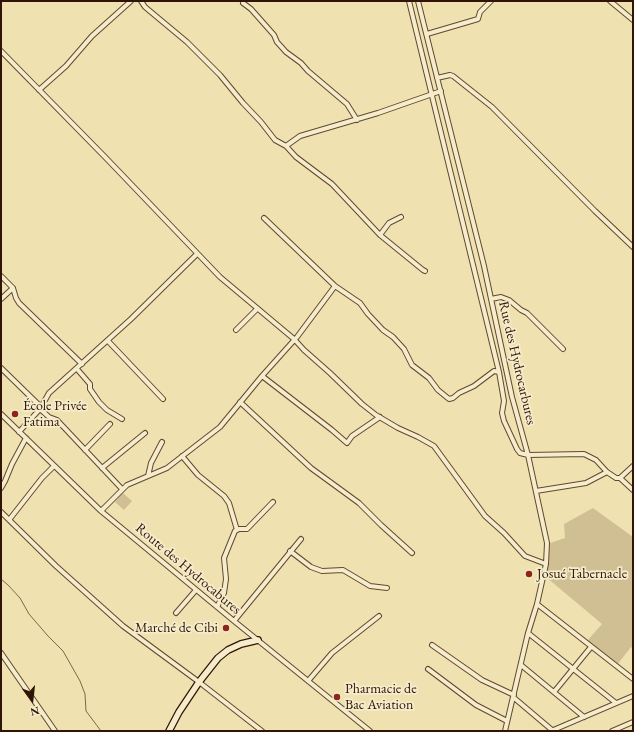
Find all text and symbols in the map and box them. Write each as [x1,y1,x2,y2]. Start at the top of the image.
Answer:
street label: Rue des Hydrocarbures [495,300,539,426]
place label: École Privée Fatima [23,398,87,430]
marker: École Privée Fatima [10,409,20,419]
street label: Route des Hydrocabures [132,520,244,618]
place label: Josué Tabernacle [537,566,627,582]
marker: Josué Tabernacle [524,569,534,579]
place label: Marché de Cibi [135,620,218,636]
marker: Marché de Cibi [221,623,231,633]
north arrow [12,680,52,720]
place label: Pharmacie de Bac Aviation [345,681,417,714]
marker: Pharmacie de Bac Aviation [332,692,342,702]
text: N [29,704,41,720]

